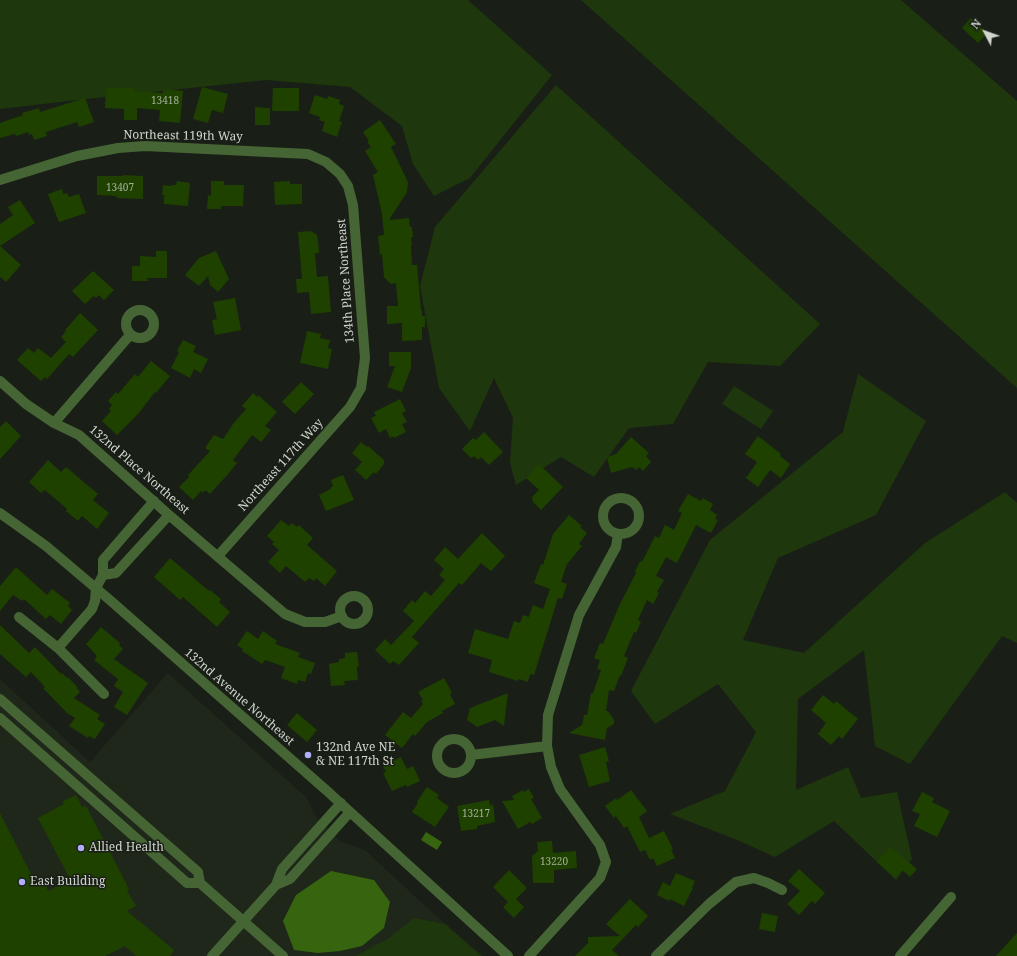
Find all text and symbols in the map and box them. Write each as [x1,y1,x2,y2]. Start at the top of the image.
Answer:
north arrow [965,12,1005,52]
text: N [967,16,984,32]
house number: 13418 [151,95,179,107]
street label: Northeast 119th Way [123,128,243,144]
house number: 13407 [106,182,134,194]
street label: 134th Place Northeast [334,218,358,344]
street label: Northeast 117th Way [236,416,326,514]
street label: 132nd Place Northeast [86,423,192,517]
street label: 132nd Avenue Northeast [181,645,297,749]
place label: 132nd Ave NE & NE 117th St [316,741,395,769]
marker: 132nd Ave NE & NE 117th St [303,750,313,760]
house number: 13217 [462,808,490,820]
place label: Allied Health [89,841,164,855]
marker: Allied Health [76,843,86,853]
house number: 13220 [540,856,568,868]
place label: East Building [30,875,105,889]
marker: East Building [17,877,27,887]

